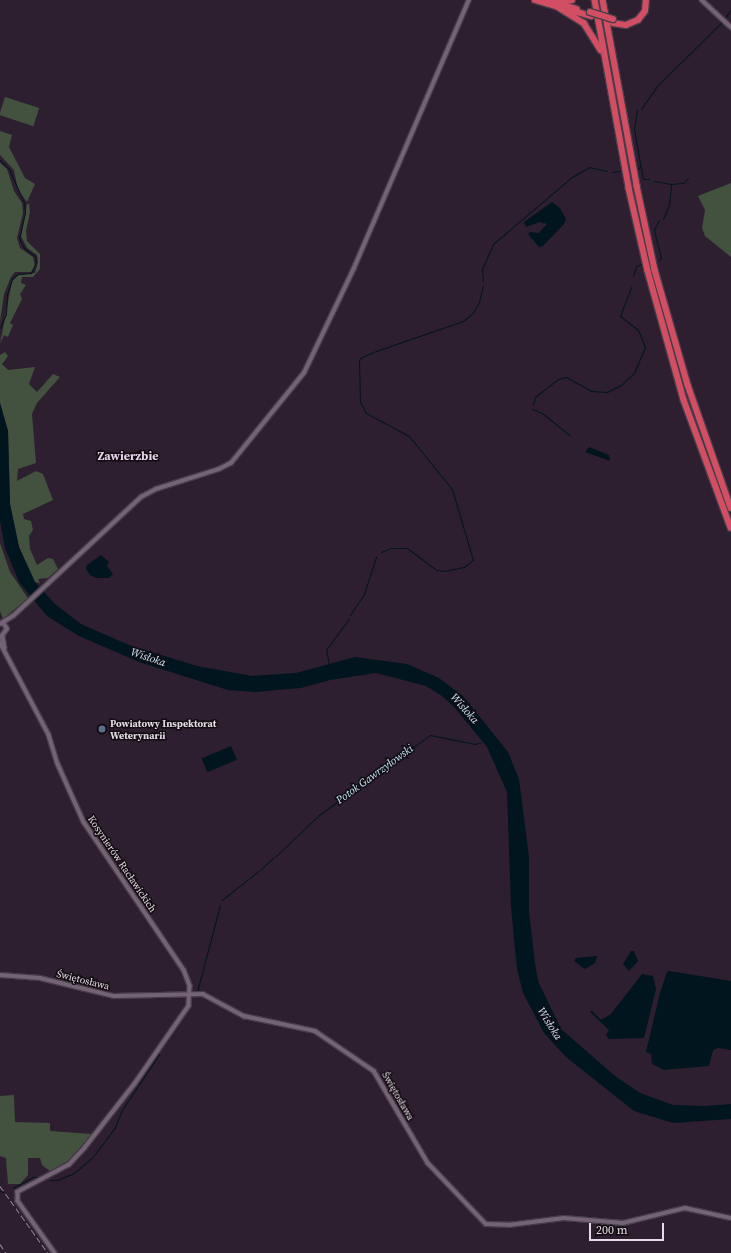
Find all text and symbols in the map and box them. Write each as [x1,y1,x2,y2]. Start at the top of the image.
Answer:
district label: Zawierzbie [98,450,158,464]
water label: Wisłoka [129,646,167,670]
water label: Wisłoka [447,691,481,727]
place label: Powiatowy Inspektorat Weterynarii [110,717,216,740]
marker: Powiatowy Inspektorat Weterynarii [97,724,107,734]
water label: Potok Gawrzyłowski [334,743,416,807]
street label: Kosynierów Racławickich [85,813,159,915]
street label: Świętosława [55,968,111,992]
water label: Wisłoka [534,1005,564,1043]
street label: Świętosława [379,1070,417,1122]
scale bar [591,1215,666,1241]
text: 200 m [596,1222,628,1238]

